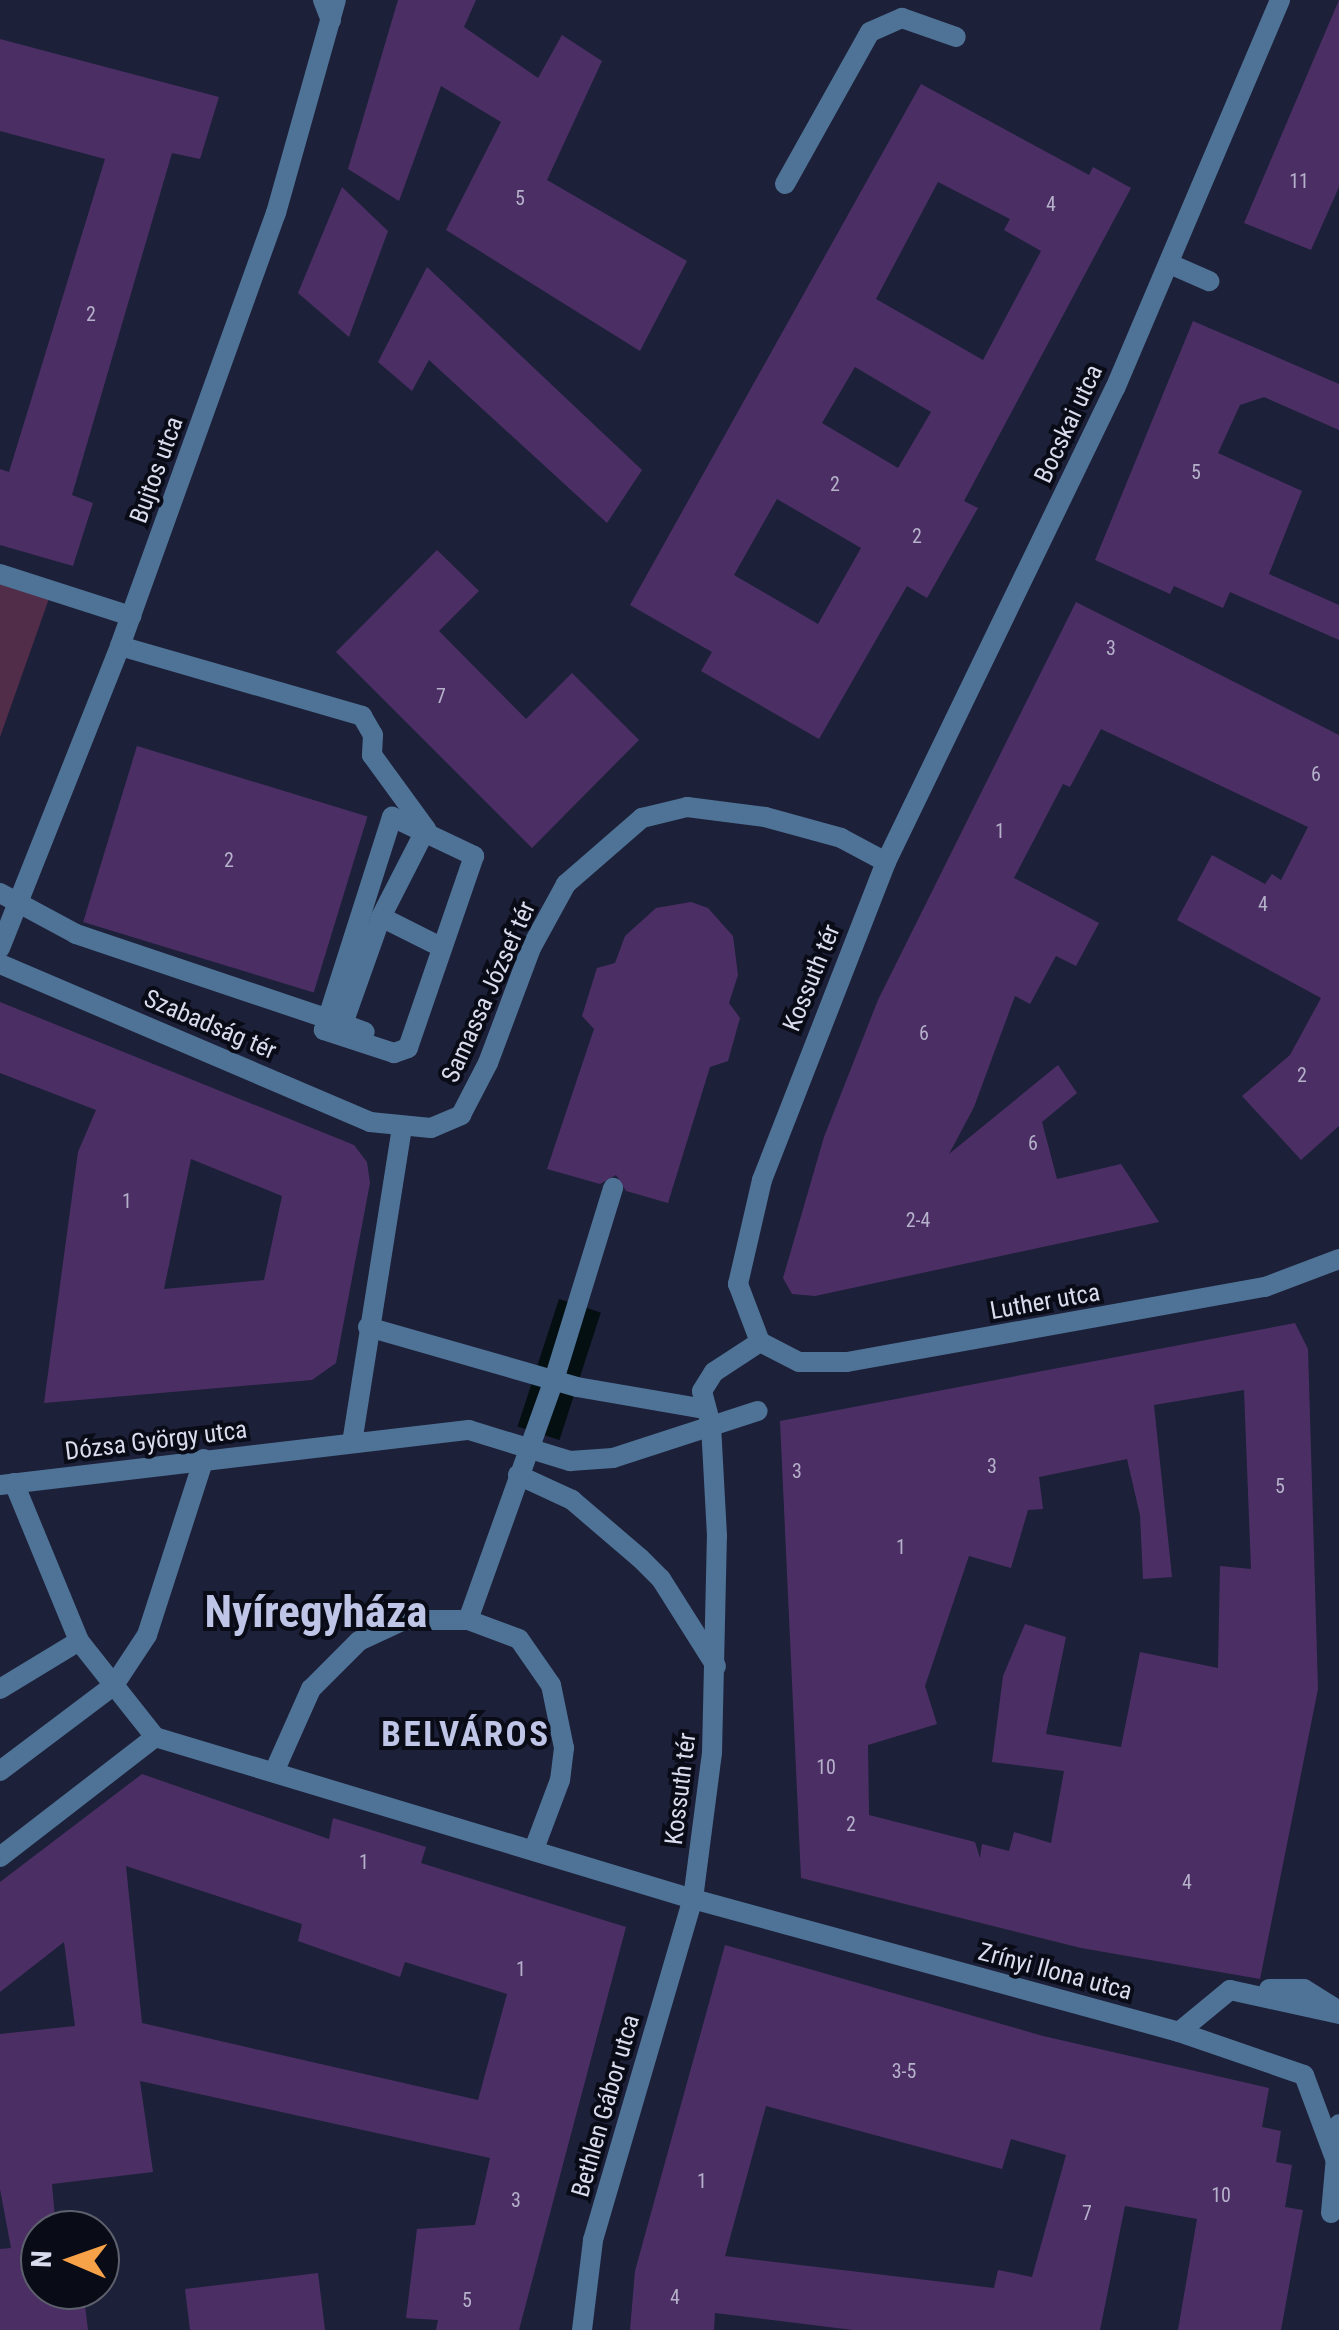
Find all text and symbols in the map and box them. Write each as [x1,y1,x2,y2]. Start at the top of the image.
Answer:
house number: 11 [1289,169,1309,193]
house number: 5 [515,186,525,210]
house number: 4 [1046,192,1056,216]
house number: 2 [86,302,96,326]
street label: Bocskai utca [1029,360,1109,488]
street label: Bujtos utca [124,413,190,527]
house number: 5 [1191,460,1201,484]
house number: 2 [830,472,840,496]
house number: 2 [912,524,922,548]
house number: 3 [1106,636,1116,660]
house number: 7 [436,684,446,708]
house number: 6 [1311,762,1321,786]
house number: 1 [995,819,1005,843]
house number: 2 [224,848,234,872]
house number: 4 [1258,892,1268,916]
street label: Samassa József tér [436,897,542,1087]
street label: Kossuth tér [777,920,847,1036]
street label: Szabadság tér [139,984,281,1066]
house number: 6 [919,1021,929,1045]
house number: 2 [1297,1063,1307,1087]
house number: 6 [1028,1131,1038,1155]
house number: 1 [122,1189,132,1213]
house number: 2-4 [906,1208,930,1232]
street label: Luther utca [988,1278,1102,1326]
street label: Dózsa György utca [63,1415,249,1467]
house number: 3 [987,1454,997,1478]
house number: 3 [792,1459,802,1483]
house number: 5 [1275,1474,1285,1498]
house number: 1 [896,1535,906,1559]
district label: Nyíregyháza [205,1585,427,1639]
district label: BELVÁROS [381,1714,551,1756]
street label: Kossuth tér [659,1731,703,1847]
house number: 10 [816,1755,836,1779]
house number: 2 [846,1812,856,1836]
house number: 1 [359,1850,369,1874]
house number: 4 [1182,1870,1192,1894]
street label: Zrínyi Ilona utca [975,1937,1135,2007]
house number: 1 [516,1957,526,1981]
street label: Bethlen Gábor utca [566,2011,646,2201]
house number: 3-5 [892,2059,916,2083]
house number: 1 [697,2169,707,2193]
house number: 10 [1211,2183,1231,2207]
house number: 3 [511,2188,521,2212]
house number: 7 [1082,2201,1092,2225]
north arrow [20,2210,120,2310]
text: N [25,2250,58,2268]
house number: 4 [670,2285,680,2309]
house number: 5 [462,2288,472,2312]

